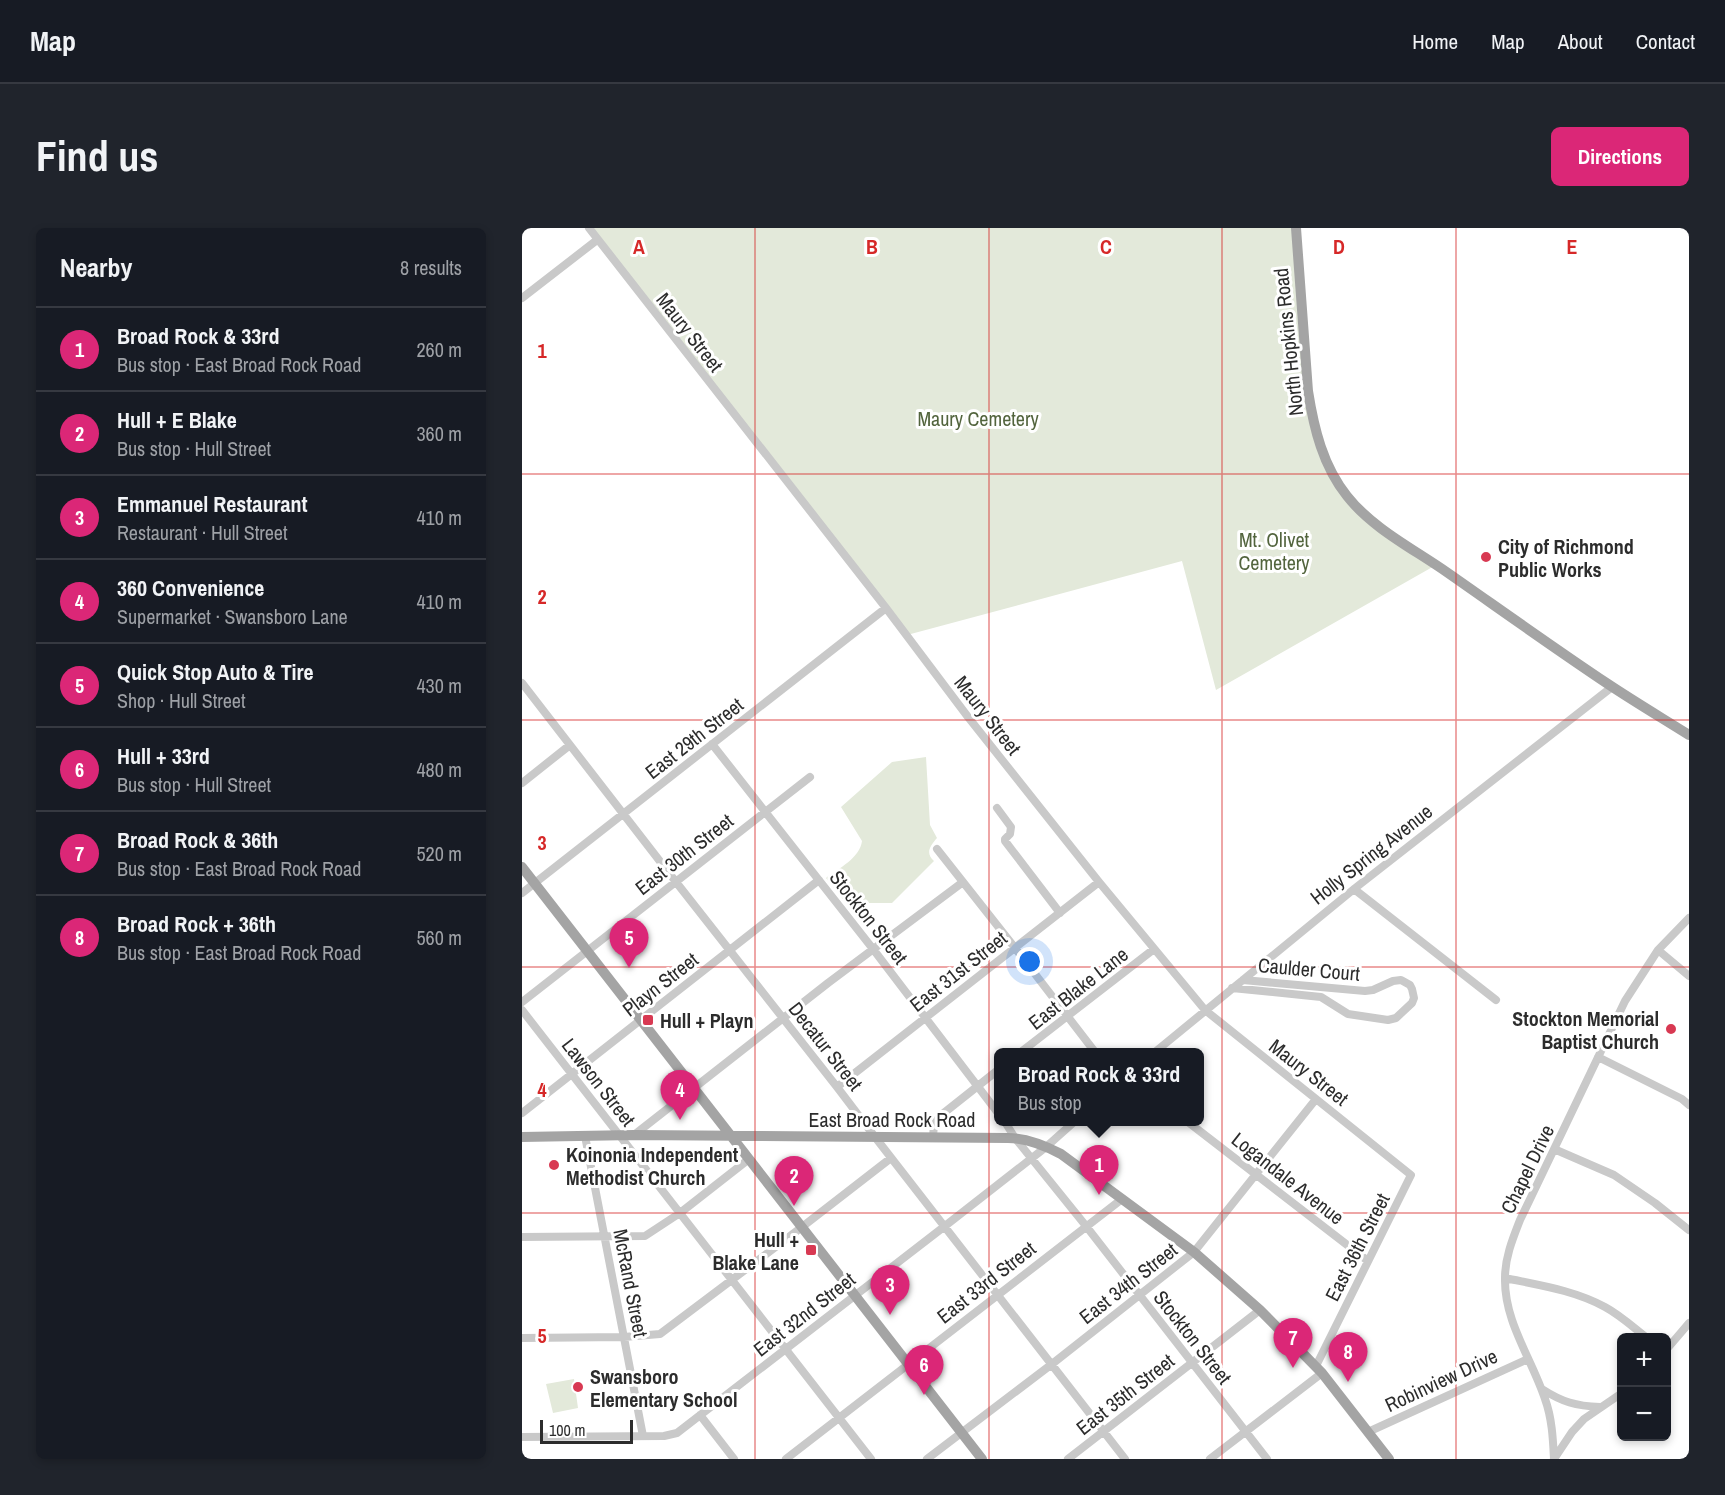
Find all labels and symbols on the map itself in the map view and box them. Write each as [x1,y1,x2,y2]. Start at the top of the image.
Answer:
text: A [633,233,645,260]
text: B [866,233,878,260]
text: C [1100,233,1112,260]
text: D [1333,233,1345,260]
text: E [1567,233,1578,260]
street label: North Hopkins Road [1267,267,1309,417]
street label: Maury Street [650,287,730,378]
text: 1 [537,337,547,364]
park label: Maury Cemetery [917,405,1039,432]
park label: Mt. Olivet Cemetery [1238,526,1310,576]
place label: City of Richmond Public Works [1498,533,1634,583]
marker: City of Richmond Public Works [1479,550,1493,564]
text: 2 [537,583,547,610]
street label: Maury Street [948,670,1028,761]
street label: East 29th Street [639,691,749,785]
street label: Holly Spring Avenue [1304,798,1438,910]
street label: East 30th Street [629,807,739,901]
text: 3 [537,829,547,856]
street label: Stockton Street [824,865,914,970]
pin: 5 [610,918,648,968]
street label: East 31st Street [904,924,1013,1018]
street label: East Blake Lane [1023,941,1133,1035]
street label: Playn Street [616,946,704,1022]
your location [1015,947,1044,976]
street label: Caulder Court [1257,951,1361,987]
street label: Decatur Street [783,996,869,1096]
place label: Stockton Memorial Baptist Church [1512,1005,1659,1055]
place label: Hull + Playn [660,1007,753,1034]
marker: Hull + Playn [641,1013,655,1027]
marker: Stockton Memorial Baptist Church [1664,1022,1678,1036]
street label: Lawson Street [556,1032,642,1132]
street label: Maury Street [1264,1032,1355,1112]
pin: 4 [660,1070,700,1120]
text: 4 [537,1076,547,1103]
street label: East Broad Rock Road [809,1106,975,1133]
street label: Chapel Drive [1494,1120,1560,1218]
street label: Logandale Avenue [1226,1126,1350,1230]
place label: Koinonia Independent Methodist Church [566,1141,739,1191]
pin: 1 [1080,1146,1118,1195]
pin: 2 [774,1156,814,1206]
marker: Koinonia Independent Methodist Church [547,1158,561,1172]
street label: East 36th Street [1318,1188,1396,1306]
place label: Hull + Blake Lane [712,1226,799,1276]
street label: McRand Street [607,1227,655,1340]
street label: East 33rd Street [931,1235,1041,1329]
street label: East 34th Street [1073,1236,1183,1330]
marker: Hull + Blake Lane [804,1243,818,1257]
street label: East 32nd Street [748,1265,861,1362]
pin: 3 [870,1266,910,1315]
street label: Stockton Street [1148,1285,1238,1390]
pin: 7 [1274,1318,1312,1368]
text: 5 [537,1322,547,1349]
pin: 8 [1328,1332,1368,1382]
street label: Robinview Drive [1380,1342,1502,1418]
pin: 6 [904,1346,944,1395]
street label: East 35th Street [1070,1347,1180,1441]
place label: Swansboro Elementary School [590,1363,738,1413]
marker: Swansboro Elementary School [571,1380,585,1394]
scale bar [540,1417,633,1444]

